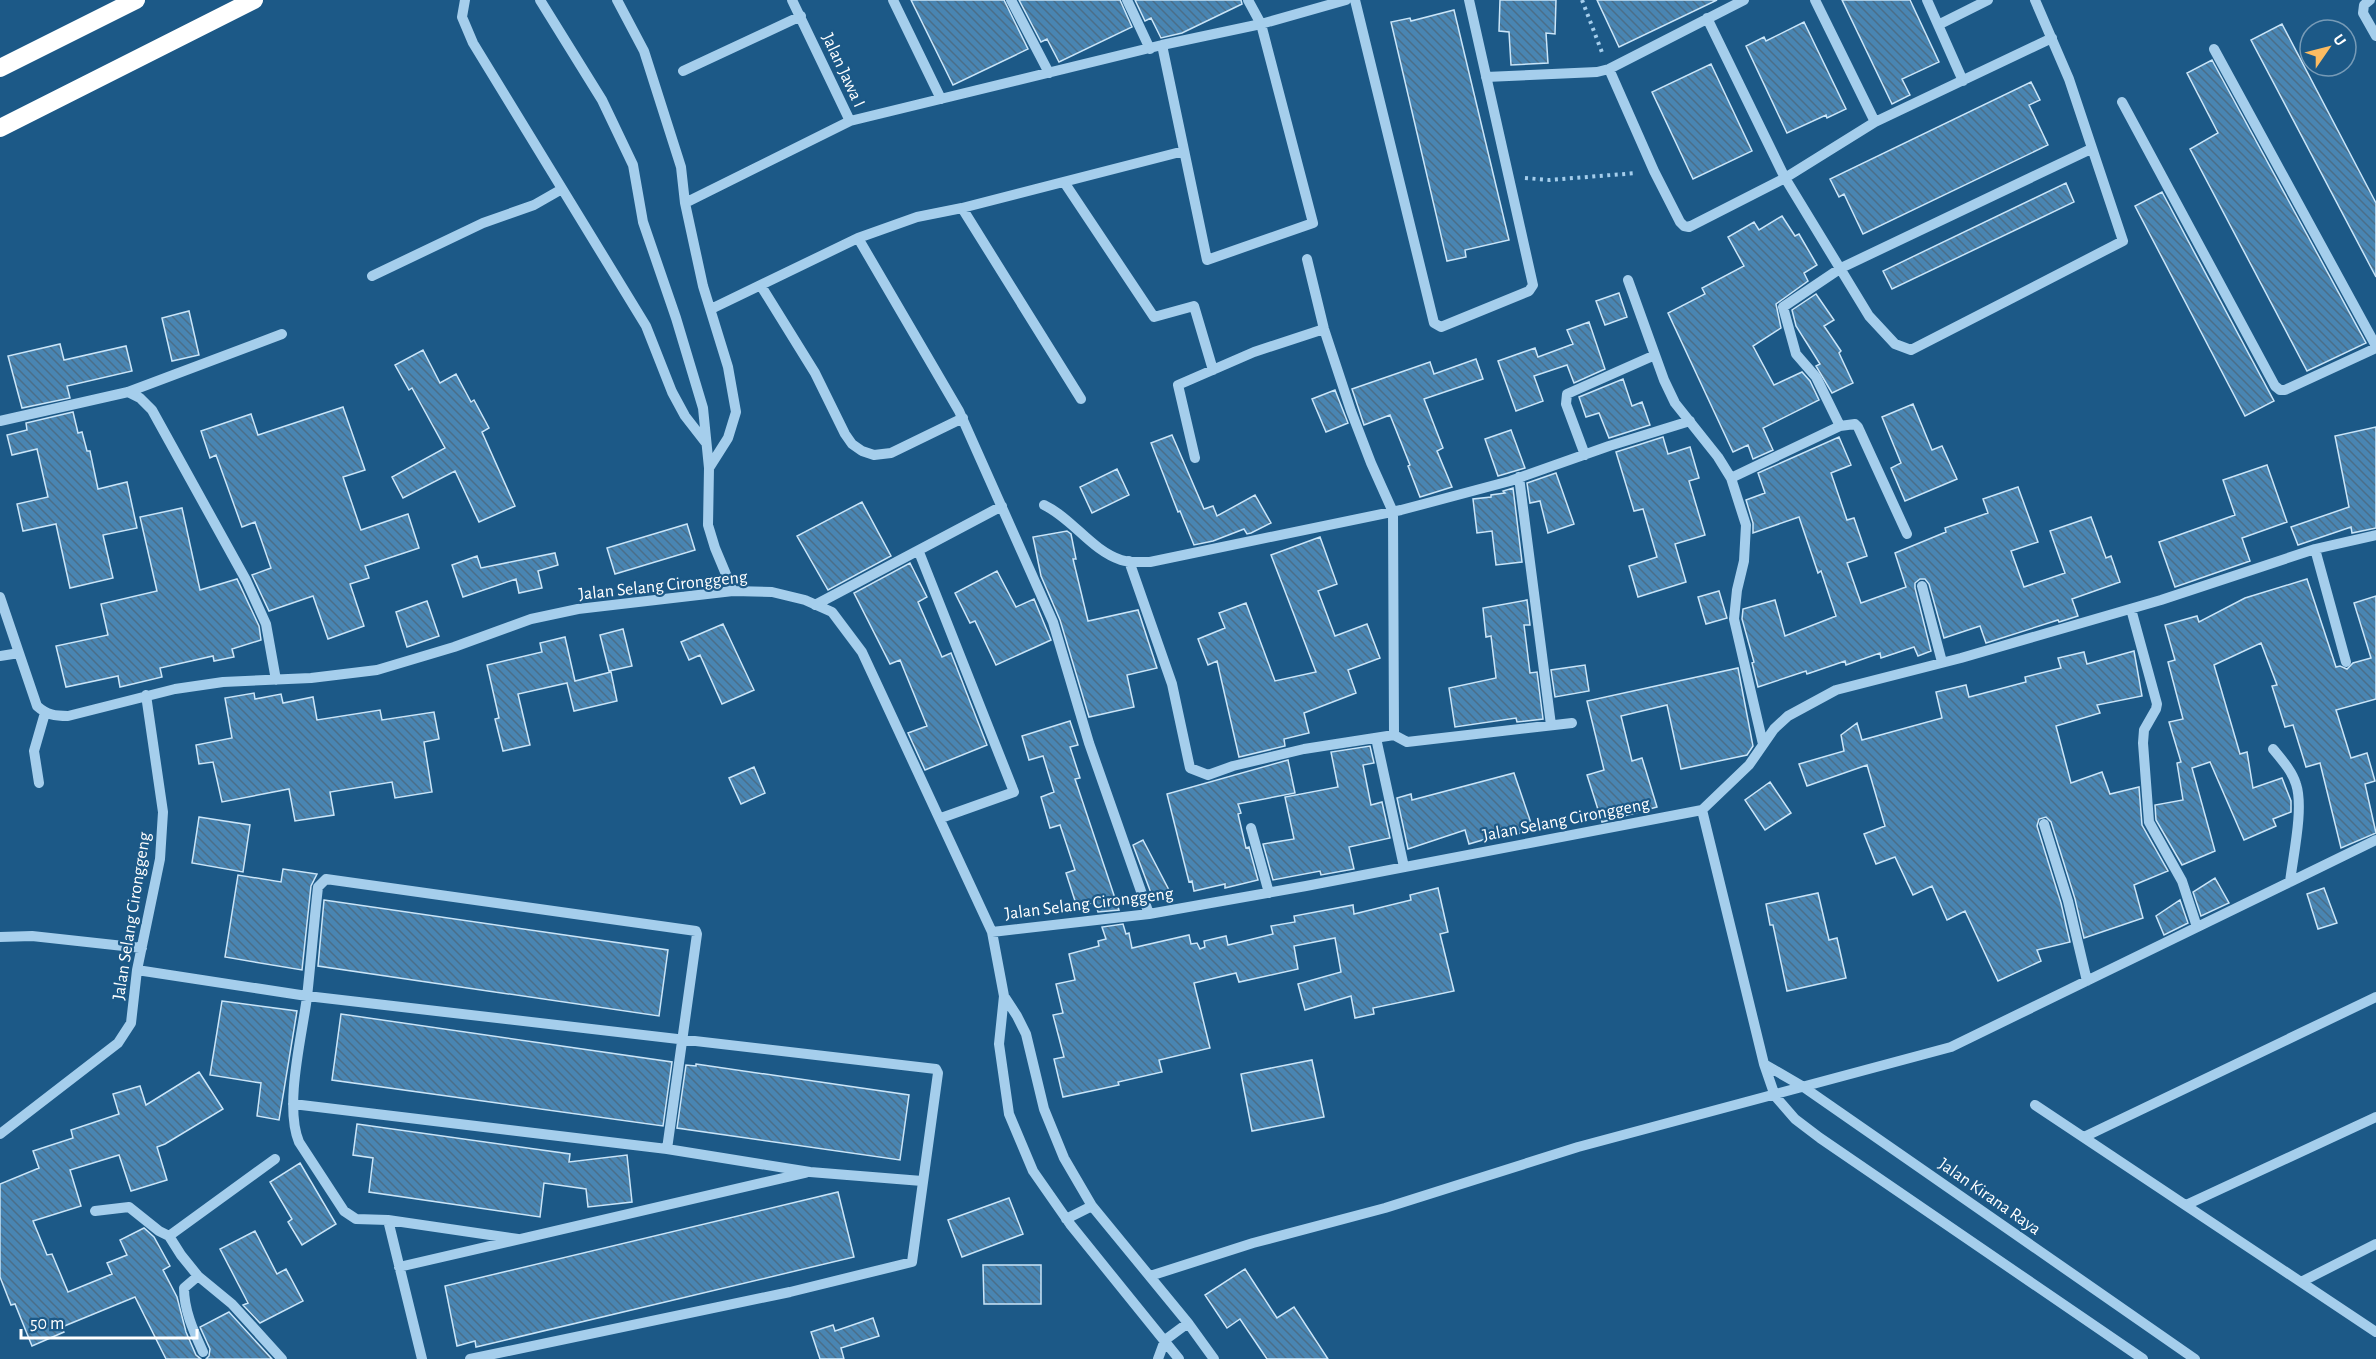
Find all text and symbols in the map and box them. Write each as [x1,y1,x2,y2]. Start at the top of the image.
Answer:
north arrow [2298,18,2358,78]
street label: Jalan Jawa I [818,31,868,110]
text: U [2330,31,2349,49]
street label: Jalan Selang Cironggeng [578,568,749,604]
street label: Jalan Selang Cironggeng [1481,795,1651,845]
street label: Jalan Selang Cironggeng [110,831,154,1001]
street label: Jalan Selang Cironggeng [1004,885,1175,923]
street label: Jalan Kirana Raya [1935,1155,2044,1239]
scale bar [21,1302,196,1340]
text: 50 m [30,1315,64,1333]

